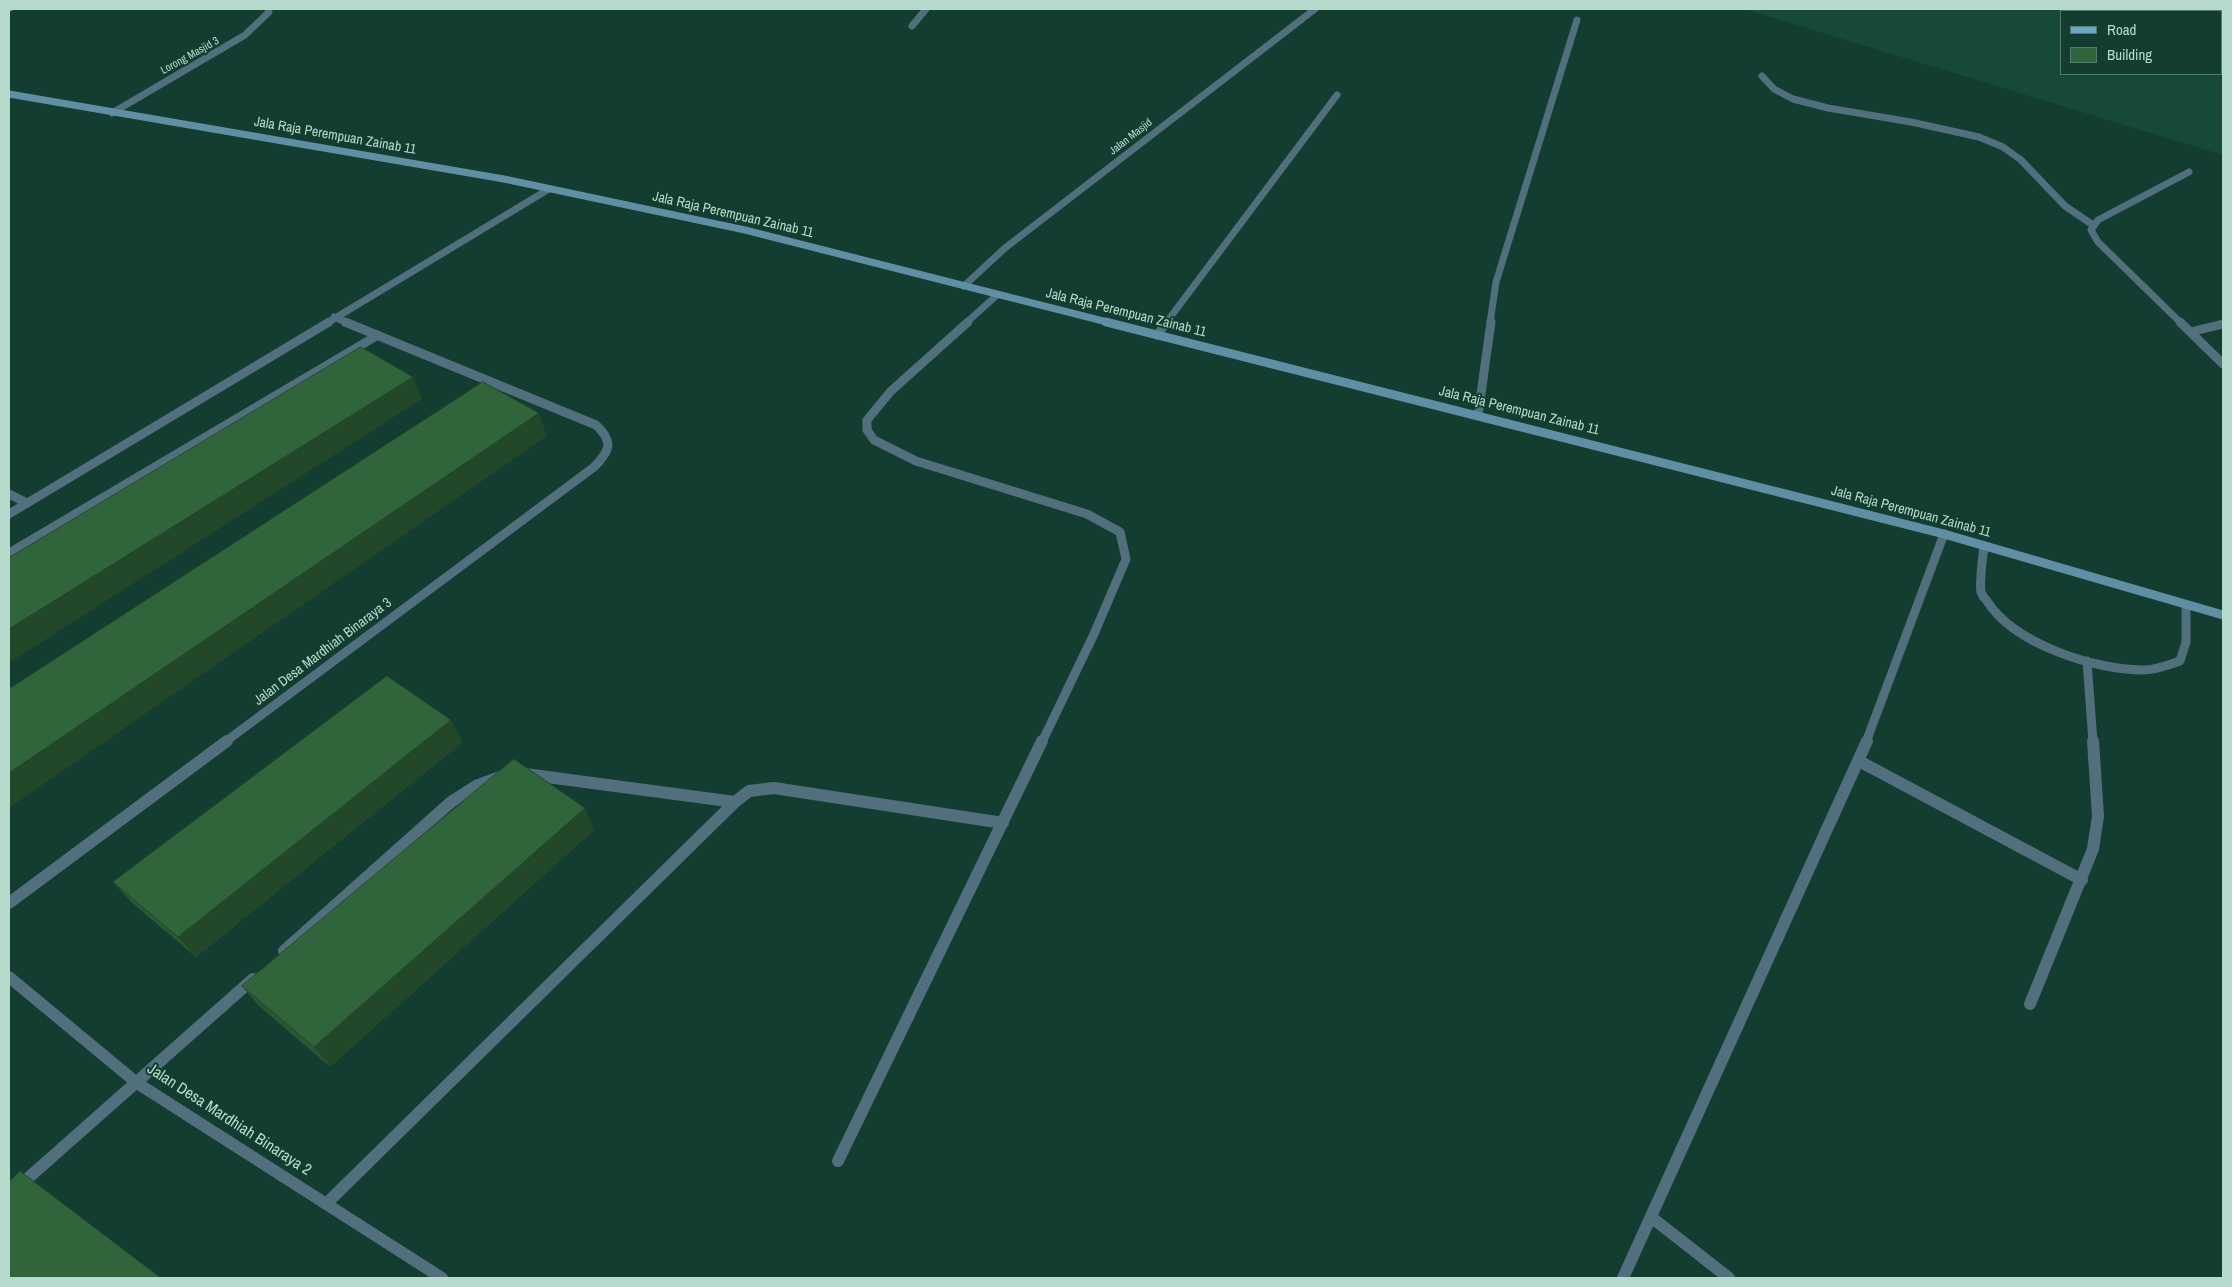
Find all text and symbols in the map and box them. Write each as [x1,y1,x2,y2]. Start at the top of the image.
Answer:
legend [2060,10,2222,75]
text: Road [2107,19,2136,40]
street label: Lorong Masjid 3 [159,35,221,77]
text: Building [2107,44,2152,65]
street label: Jala Raja Perempuan Zainab 11 [253,113,417,159]
street label: Jalan Masjid [1107,116,1155,158]
street label: Jala Raja Perempuan Zainab 11 [651,188,815,242]
street label: Jala Raja Perempuan Zainab 11 [1044,285,1208,341]
street label: Jala Raja Perempuan Zainab 11 [1437,383,1601,439]
street label: Jala Raja Perempuan Zainab 11 [1829,483,1993,541]
street label: Jalan Desa Mardhiah Binaraya 3 [251,595,395,709]
street label: Jalan Desa Mardhiah Binaraya 2 [143,1060,315,1180]

